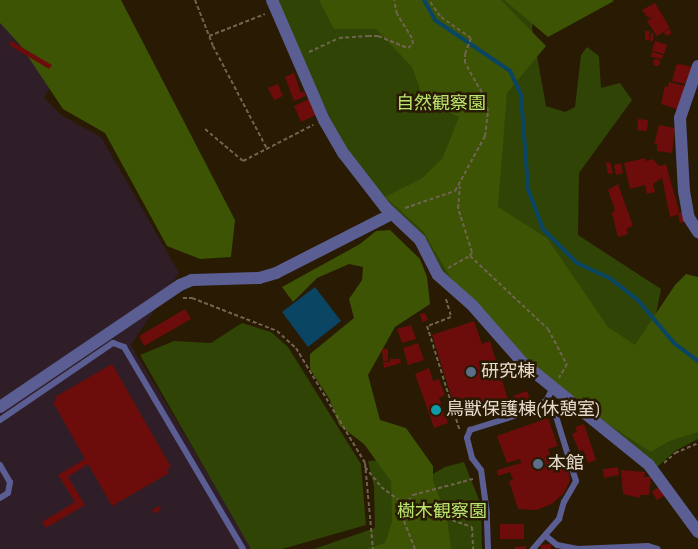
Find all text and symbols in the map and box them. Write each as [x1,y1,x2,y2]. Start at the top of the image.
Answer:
park label: 自然観察園 [396,93,486,115]
place label: 研究棟 [481,361,535,383]
marker: 研究棟 [465,366,477,378]
place label: 鳥獣保護棟(休憩室) [446,399,601,421]
marker: 鳥獣保護棟(休憩室) [430,404,442,416]
place label: 本館 [548,453,584,475]
marker: 本館 [532,458,544,470]
park label: 樹木観察園 [397,501,487,523]

